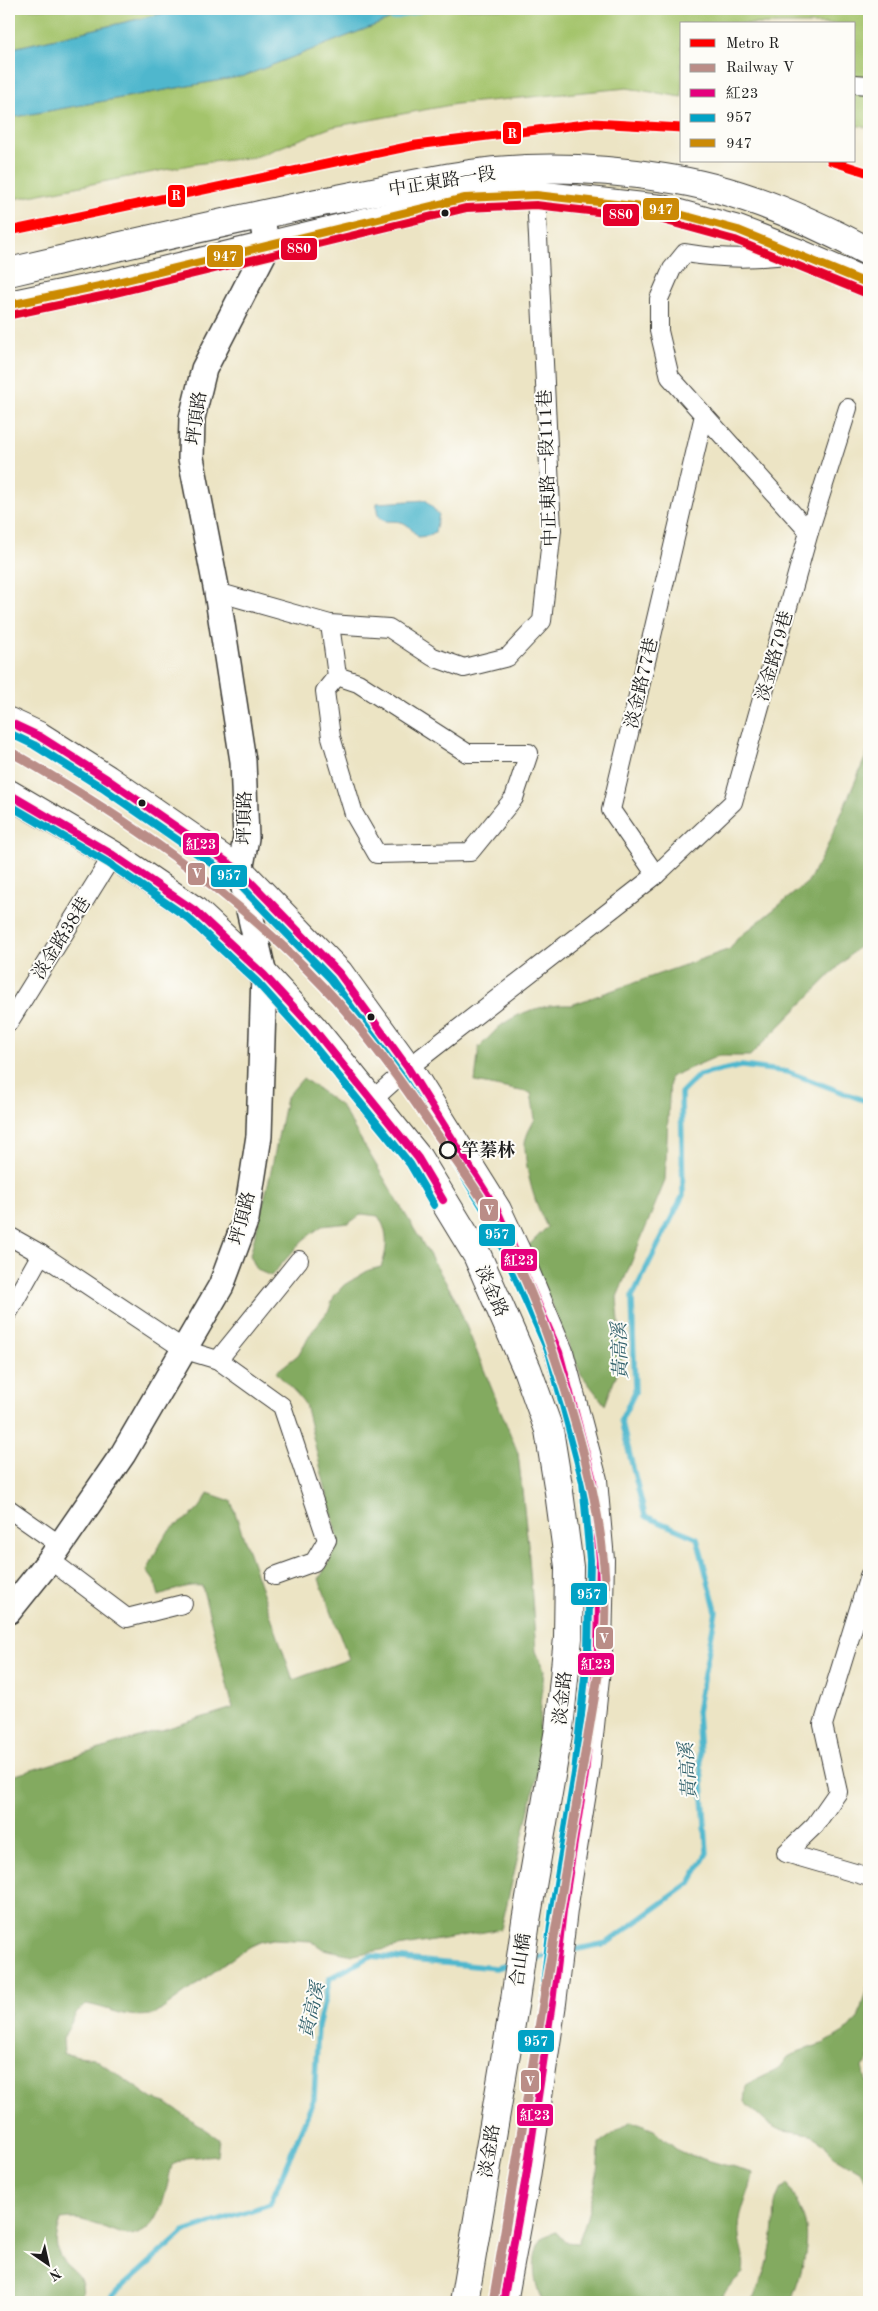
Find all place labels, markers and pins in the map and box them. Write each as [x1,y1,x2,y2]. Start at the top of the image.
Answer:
unlabelled marker [440,208,450,218]
unlabelled marker [137,798,147,808]
unlabelled marker [366,1012,376,1022]
place label: 竿蓁林 [461,1140,515,1160]
marker: 竿蓁林 [439,1141,457,1159]

